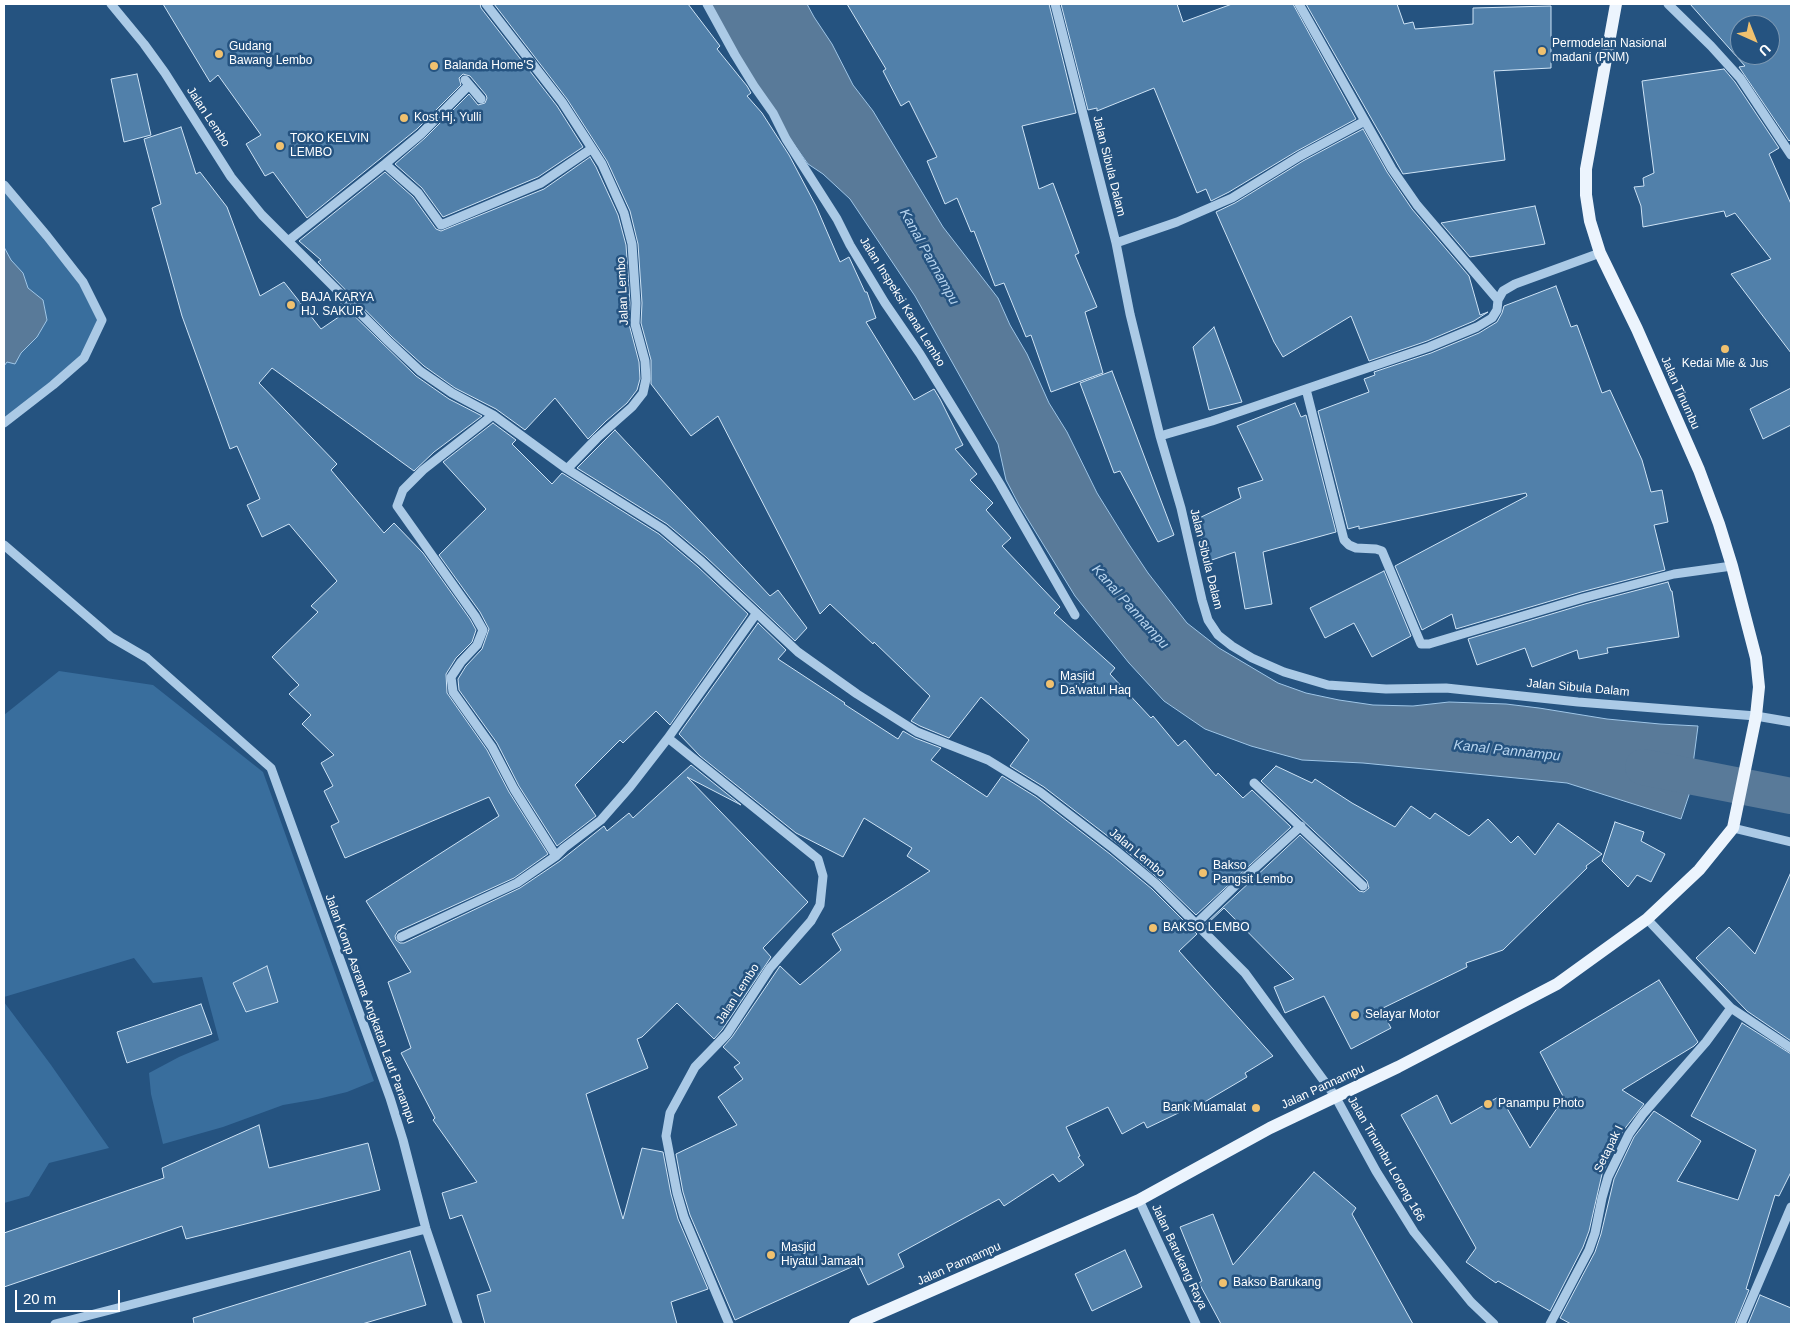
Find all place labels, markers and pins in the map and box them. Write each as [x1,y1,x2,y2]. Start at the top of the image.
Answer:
place label: Permodelan Nasional madani (PNM) [1552,37,1667,65]
place label: Gudang Bawang Lembo [229,40,312,68]
marker: Permodelan Nasional madani (PNM) [1536,45,1548,57]
marker: Gudang Bawang Lembo [213,48,225,60]
place label: Balanda Home'S [444,59,534,73]
marker: Balanda Home'S [428,60,440,72]
place label: Kost Hj. Yulli [414,111,481,125]
marker: Kost Hj. Yulli [398,112,410,124]
place label: TOKO KELVIN LEMBO [290,132,369,160]
marker: TOKO KELVIN LEMBO [274,140,286,152]
place label: BAJA KARYA HJ. SAKUR [301,291,374,319]
marker: BAJA KARYA HJ. SAKUR [285,299,297,311]
marker: Kedai Mie & Jus [1719,343,1731,355]
place label: Kedai Mie & Jus [1682,357,1768,371]
place label: Masjid Da'watul Haq [1060,670,1131,698]
marker: Masjid Da'watul Haq [1044,678,1056,690]
place label: Bakso Pangsit Lembo [1213,859,1293,887]
marker: Bakso Pangsit Lembo [1197,867,1209,879]
place label: BAKSO LEMBO [1163,921,1250,935]
marker: BAKSO LEMBO [1147,922,1159,934]
place label: Selayar Motor [1365,1008,1440,1022]
marker: Selayar Motor [1349,1009,1361,1021]
place label: Panampu Photo [1498,1097,1584,1111]
marker: Panampu Photo [1482,1098,1494,1110]
place label: Bank Muamalat [1163,1101,1246,1115]
marker: Bank Muamalat [1250,1102,1262,1114]
place label: Masjid Hiyatul Jamaah [781,1241,864,1269]
marker: Masjid Hiyatul Jamaah [765,1249,777,1261]
place label: Bakso Barukang [1233,1276,1321,1290]
marker: Bakso Barukang [1217,1277,1229,1289]

